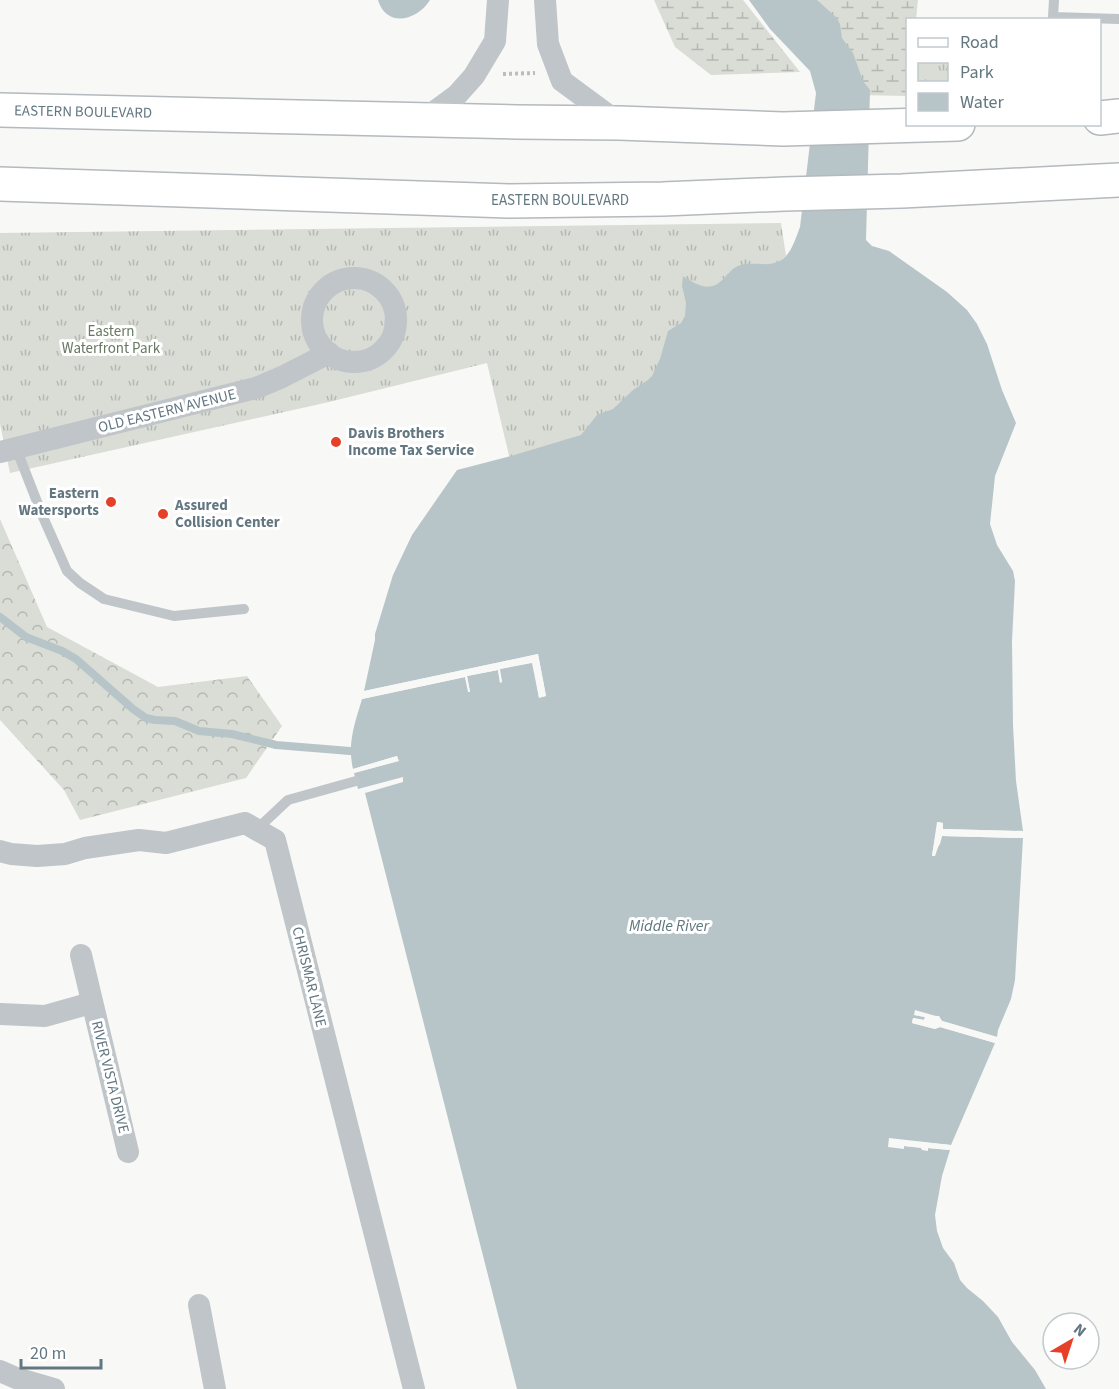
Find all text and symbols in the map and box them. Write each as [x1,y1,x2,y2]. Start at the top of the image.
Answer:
legend [906,18,1101,126]
text: Road [960,30,999,55]
text: Park [960,60,994,85]
text: Water [960,90,1004,115]
street label: EASTERN BOULEVARD [14,100,152,124]
street label: EASTERN BOULEVARD [491,190,629,211]
park label: Eastern Waterfront Park [62,321,161,359]
street label: OLD EASTERN AVENUE [96,384,238,438]
place label: Davis Brothers Income Tax Service [348,423,474,461]
marker: Davis Brothers Income Tax Service [329,435,343,449]
place label: Eastern Watersports [18,483,99,521]
marker: Eastern Watersports [104,495,118,509]
place label: Assured Collision Center [174,495,280,533]
marker: Assured Collision Center [156,507,170,521]
water label: Middle River [629,915,711,937]
street label: CHRISMAR LANE [286,925,332,1029]
street label: RIVER VISTA DRIVE [86,1019,134,1135]
north arrow [1041,1311,1101,1371]
text: N [1069,1318,1091,1342]
scale bar [21,1332,100,1370]
text: 20 m [30,1341,66,1366]

